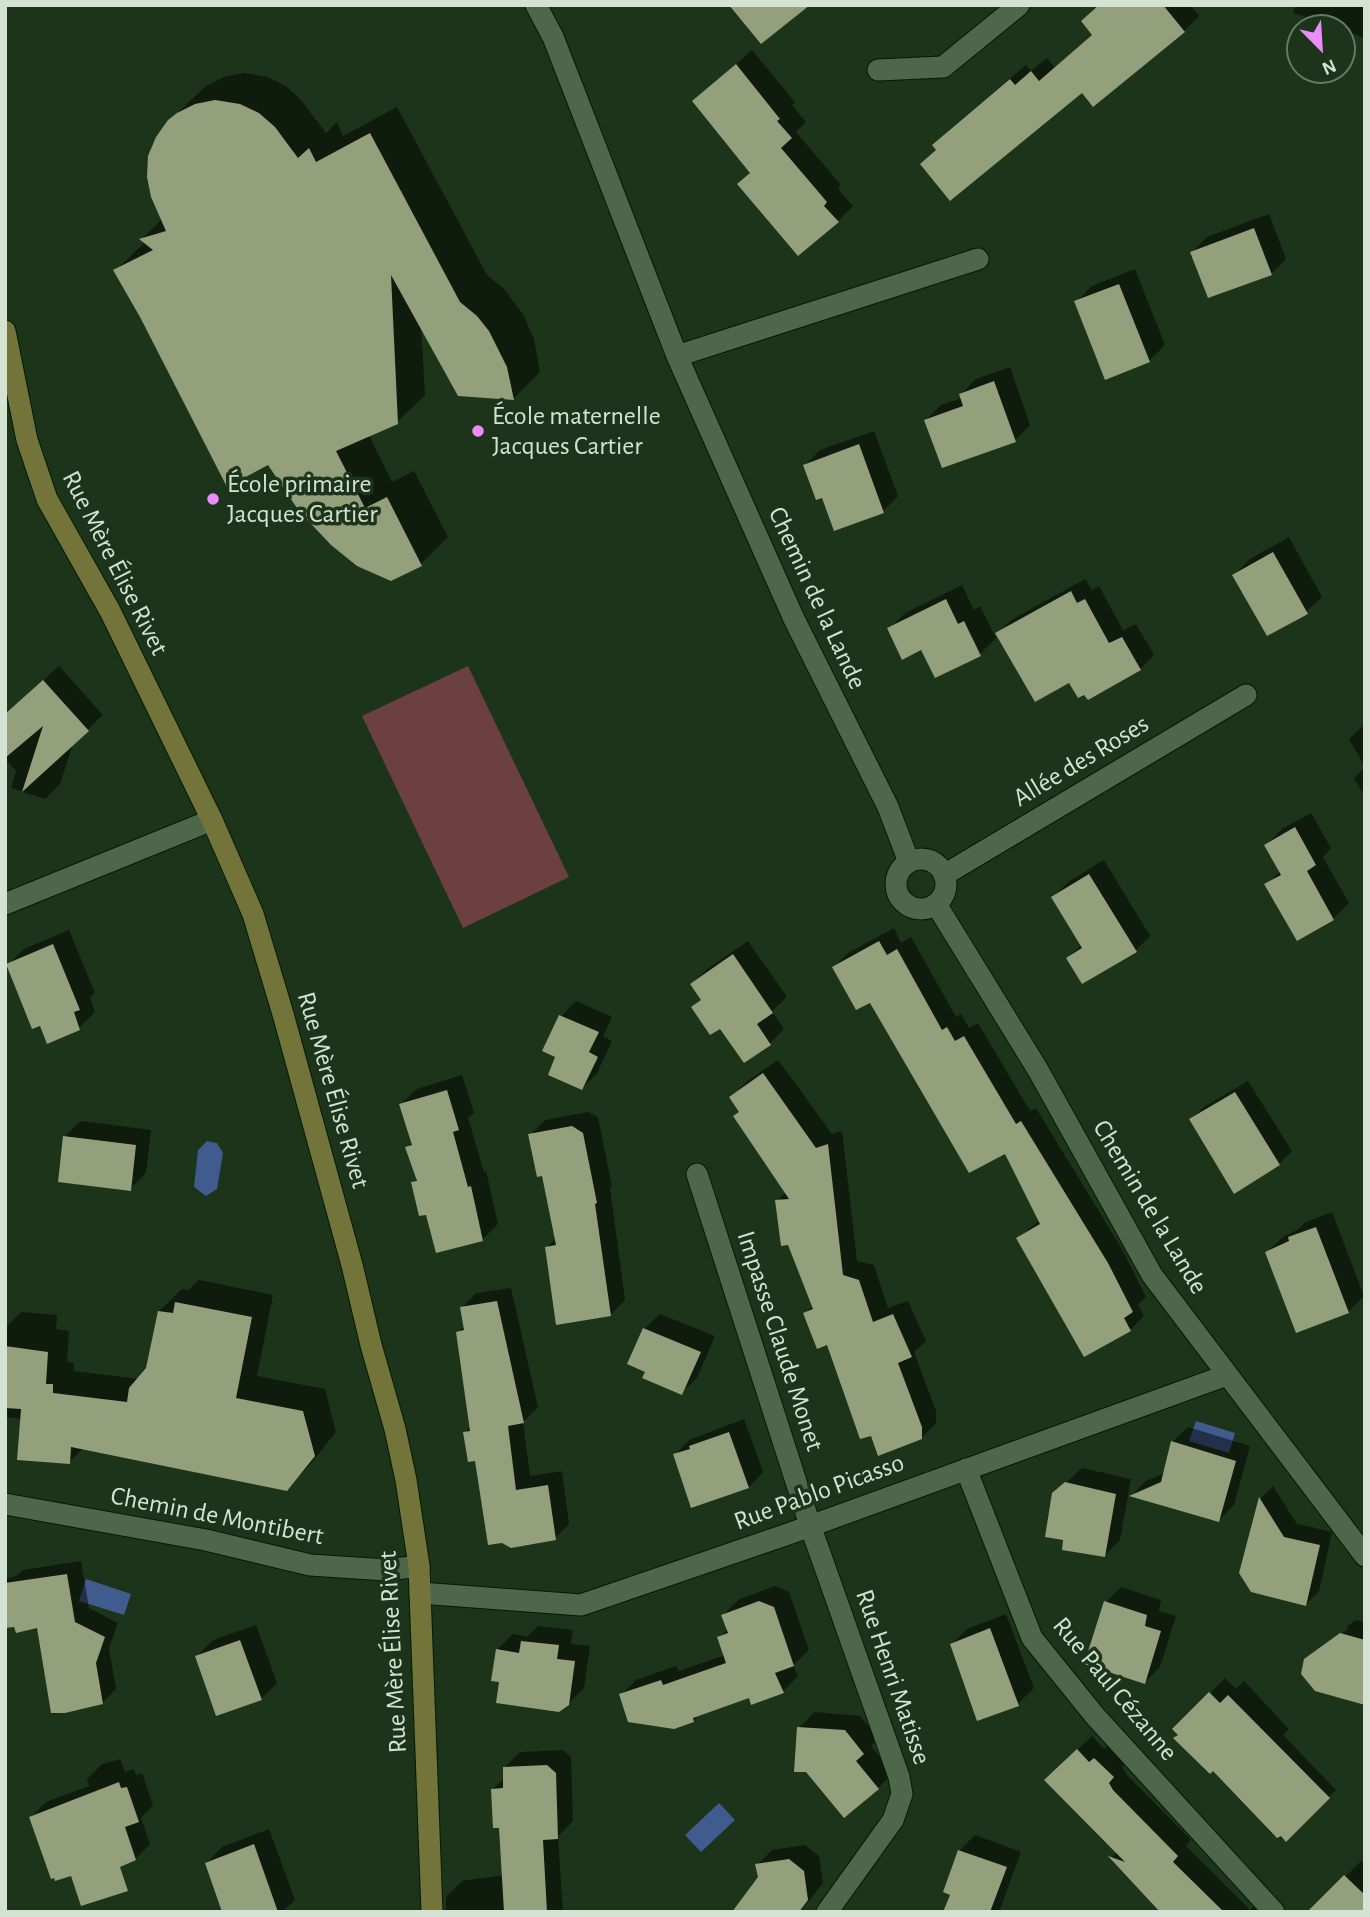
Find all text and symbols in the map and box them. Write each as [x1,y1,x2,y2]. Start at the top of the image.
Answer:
north arrow [1286,14,1356,84]
text: N [1319,55,1339,78]
place label: École maternelle Jacques Cartier [492,400,661,462]
marker: École maternelle Jacques Cartier [470,423,486,439]
street label: Rue Mère Élise Rivet [55,466,175,660]
place label: École primaire Jacques Cartier [227,468,378,530]
marker: École primaire Jacques Cartier [205,491,221,507]
street label: Chemin de la Lande [761,502,873,694]
street label: Allée des Roses [1007,708,1155,814]
street label: Rue Mère Élise Rivet [290,988,376,1192]
street label: Chemin de la Lande [1086,1114,1214,1300]
street label: Impasse Claude Monet [730,1227,830,1455]
street label: Rue Pablo Picasso [730,1447,908,1537]
street label: Chemin de Montibert [108,1480,326,1552]
street label: Rue Mère Élise Rivet [372,1550,414,1754]
street label: Rue Henri Matisse [848,1585,938,1769]
street label: Rue Paul Cézanne [1046,1611,1184,1767]

